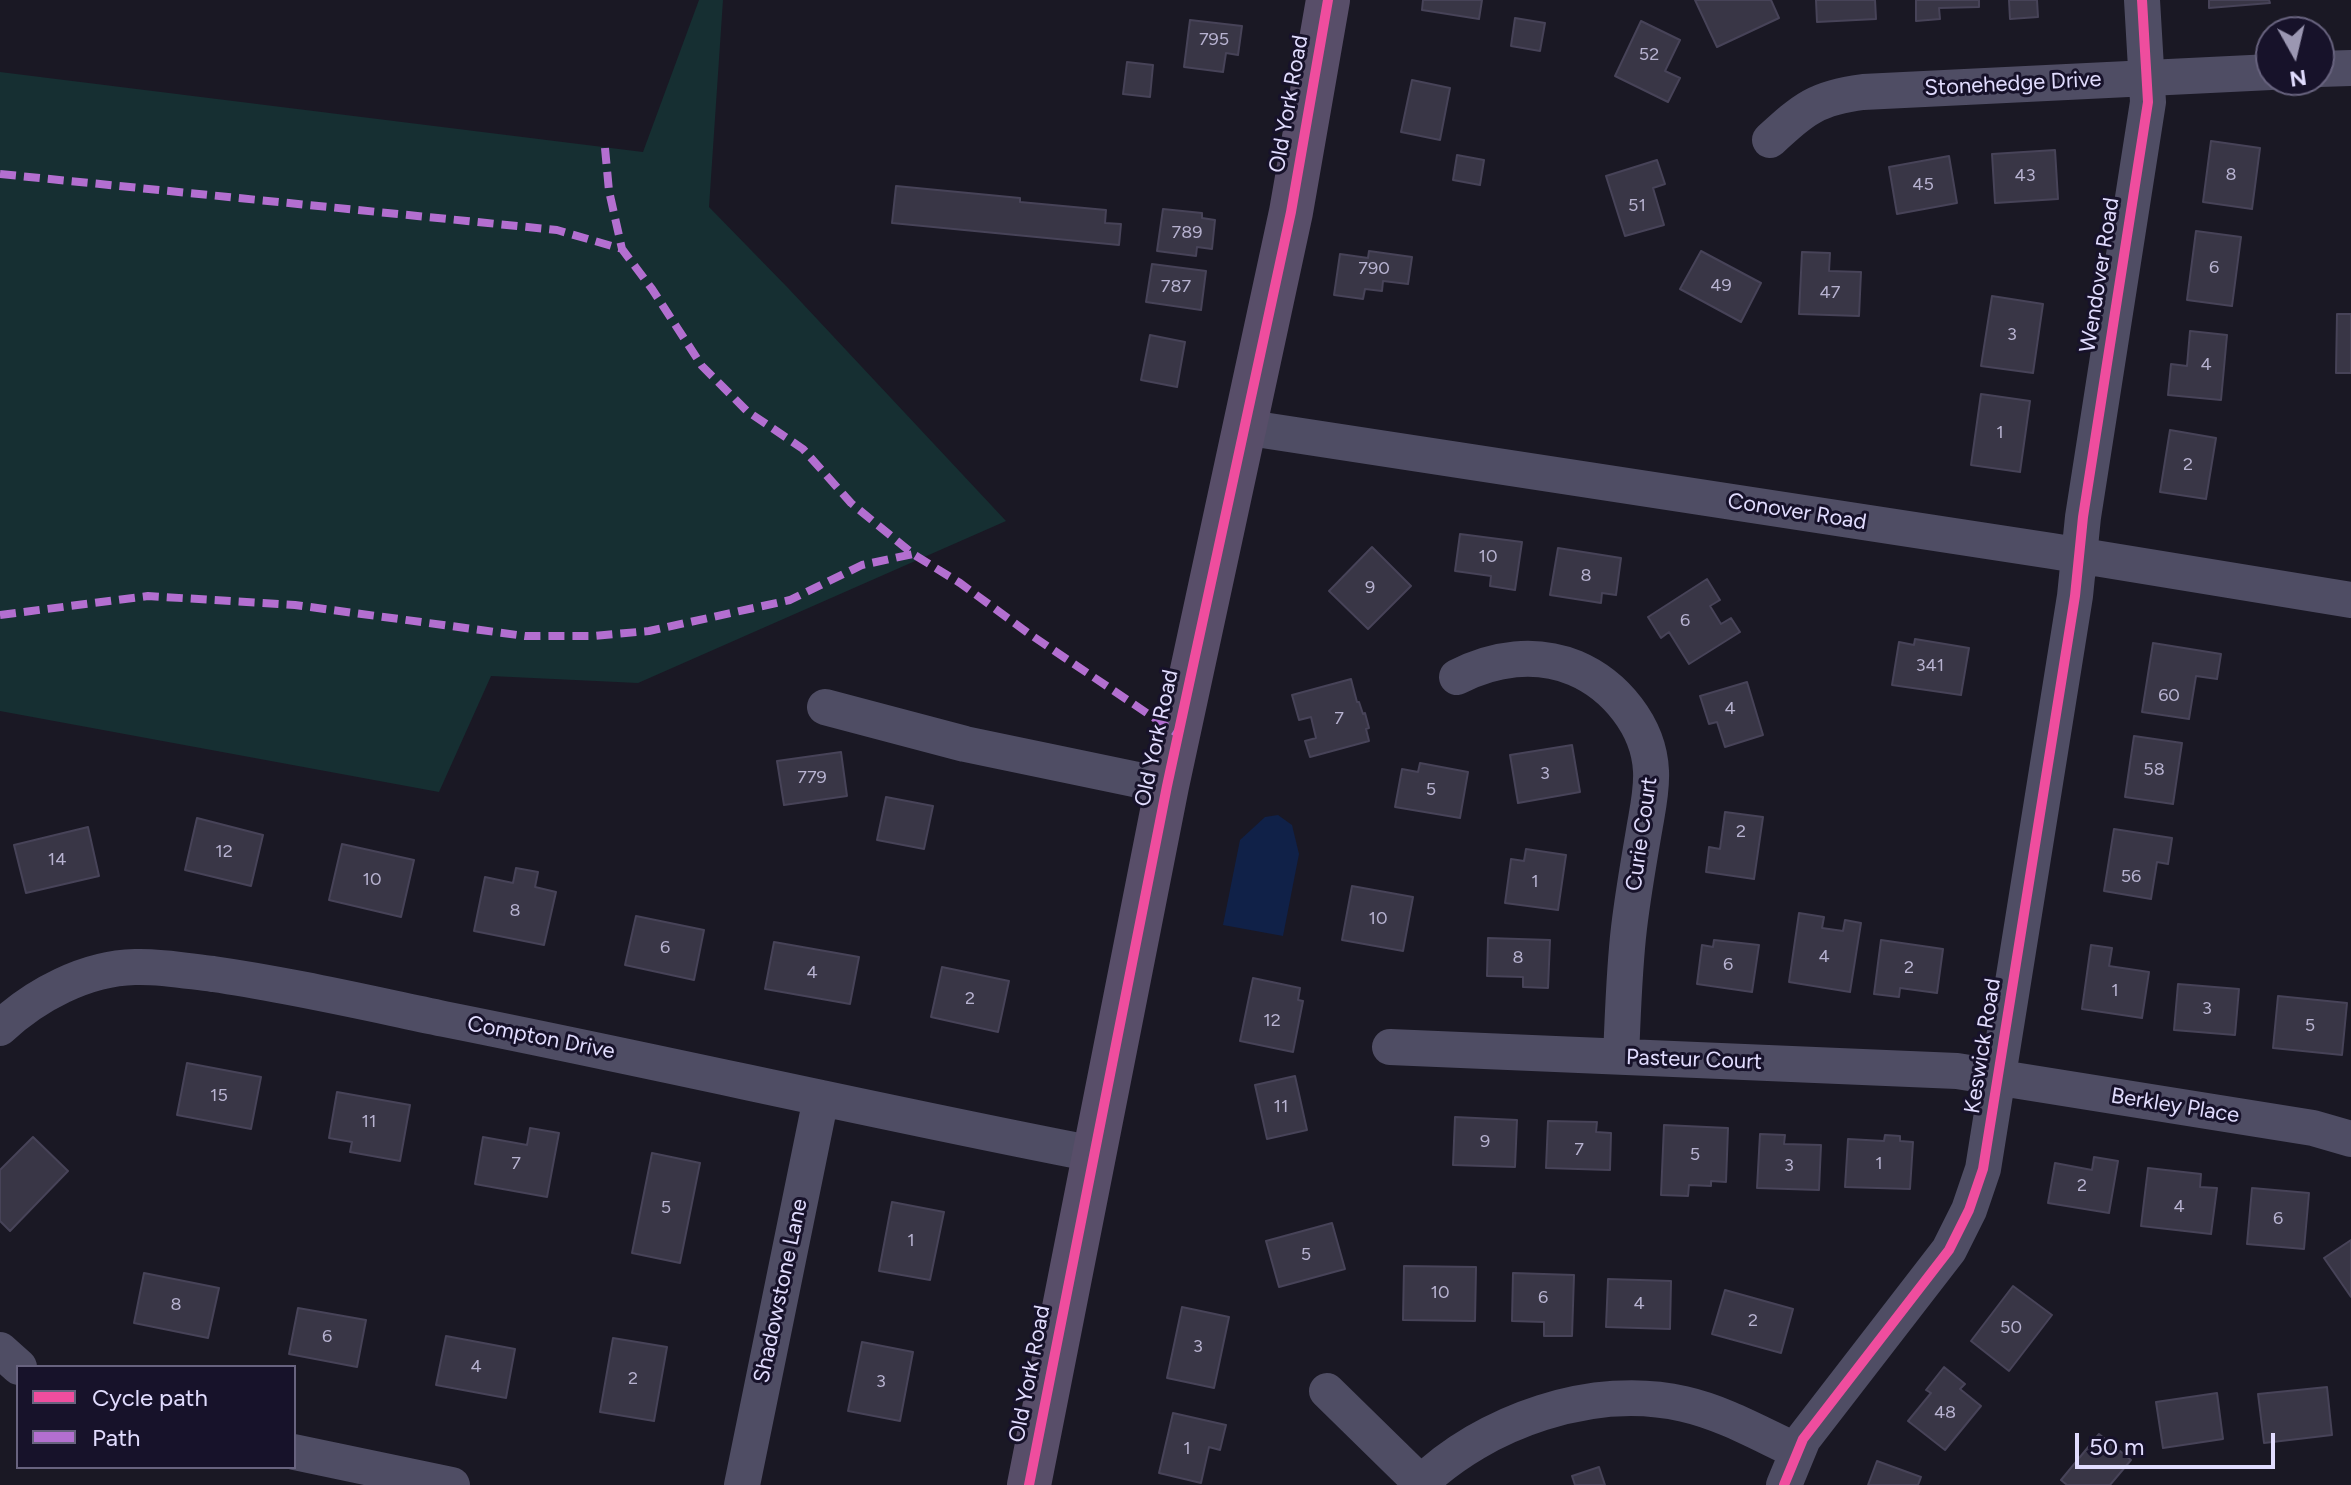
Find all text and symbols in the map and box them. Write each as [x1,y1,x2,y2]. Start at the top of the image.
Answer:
north arrow [2255,16,2335,96]
house number: 795 [1199,29,1229,51]
street label: Old York Road [1264,33,1314,175]
house number: 52 [1639,44,1659,66]
text: N [2288,64,2308,93]
street label: Stonehedge Drive [1924,66,2102,102]
house number: 8 [2225,164,2237,186]
house number: 43 [2015,165,2035,187]
house number: 45 [1912,174,1934,196]
house number: 51 [1628,195,1646,217]
street label: Wendover Road [2075,196,2125,354]
house number: 789 [1172,222,1202,244]
house number: 6 [2209,257,2219,279]
house number: 790 [1358,258,1390,280]
house number: 49 [1710,275,1732,297]
house number: 787 [1161,276,1191,298]
house number: 47 [1820,282,1840,304]
house number: 3 [2007,324,2017,346]
house number: 4 [2200,354,2212,376]
house number: 1 [1996,422,2004,444]
house number: 2 [2183,454,2193,476]
street label: Conover Road [1726,488,1868,536]
house number: 10 [1479,546,1497,568]
house number: 8 [1580,565,1592,587]
house number: 9 [1365,577,1375,599]
house number: 6 [1680,610,1690,632]
house number: 341 [1916,655,1944,677]
street label: Old York Road [1130,667,1184,809]
house number: 60 [2158,685,2180,707]
house number: 4 [1724,698,1736,720]
house number: 7 [1334,708,1344,730]
house number: 58 [2143,759,2165,781]
house number: 3 [1540,763,1550,785]
house number: 779 [797,767,827,789]
street label: Curie Court [1621,775,1663,893]
house number: 5 [1426,779,1436,801]
house number: 2 [1736,821,1746,843]
house number: 12 [215,841,233,863]
house number: 14 [48,849,66,871]
house number: 56 [2121,866,2141,888]
house number: 10 [363,869,381,891]
house number: 1 [1531,871,1539,893]
house number: 8 [509,900,521,922]
house number: 10 [1369,908,1387,930]
house number: 6 [660,937,670,959]
house number: 4 [1818,946,1830,968]
house number: 8 [1512,947,1524,969]
house number: 6 [1723,954,1733,976]
house number: 2 [1904,957,1914,979]
house number: 4 [806,962,818,984]
street label: Keswick Road [1959,977,2007,1115]
house number: 1 [2111,980,2119,1002]
house number: 2 [965,988,975,1010]
house number: 3 [2202,998,2212,1020]
house number: 12 [1263,1010,1281,1032]
street label: Compton Drive [465,1011,617,1065]
house number: 5 [2305,1015,2315,1037]
street label: Pasteur Court [1626,1044,1762,1076]
street label: Berkley Place [2109,1083,2241,1129]
house number: 15 [210,1085,228,1107]
house number: 11 [1274,1096,1288,1118]
house number: 11 [362,1111,376,1133]
house number: 9 [1480,1131,1490,1153]
house number: 7 [1574,1139,1584,1161]
house number: 5 [1690,1144,1700,1166]
house number: 7 [511,1153,521,1175]
house number: 1 [1875,1153,1883,1175]
house number: 3 [1784,1155,1794,1177]
house number: 2 [2077,1175,2087,1197]
house number: 4 [2173,1196,2185,1218]
house number: 5 [661,1197,671,1219]
street label: Shadowstone Lane [749,1197,813,1385]
house number: 6 [2273,1208,2283,1230]
house number: 1 [907,1230,915,1252]
house number: 5 [1301,1244,1311,1266]
house number: 10 [1431,1282,1449,1304]
house number: 6 [1538,1287,1548,1309]
house number: 4 [1633,1293,1645,1315]
house number: 8 [170,1294,182,1316]
street label: Old York Road [1004,1303,1056,1445]
house number: 2 [1748,1310,1758,1332]
house number: 50 [2000,1317,2022,1339]
house number: 6 [322,1326,332,1348]
house number: 3 [1193,1336,1203,1358]
house number: 4 [470,1356,482,1378]
legend [16,1365,296,1469]
house number: 2 [628,1368,638,1390]
house number: 3 [876,1371,886,1393]
text: Cycle path [92,1383,208,1412]
house number: 48 [1934,1402,1956,1424]
scale bar [2079,1417,2279,1467]
text: Path [92,1423,140,1452]
text: 50 m [2089,1432,2145,1461]
house number: 1 [1183,1438,1191,1460]

